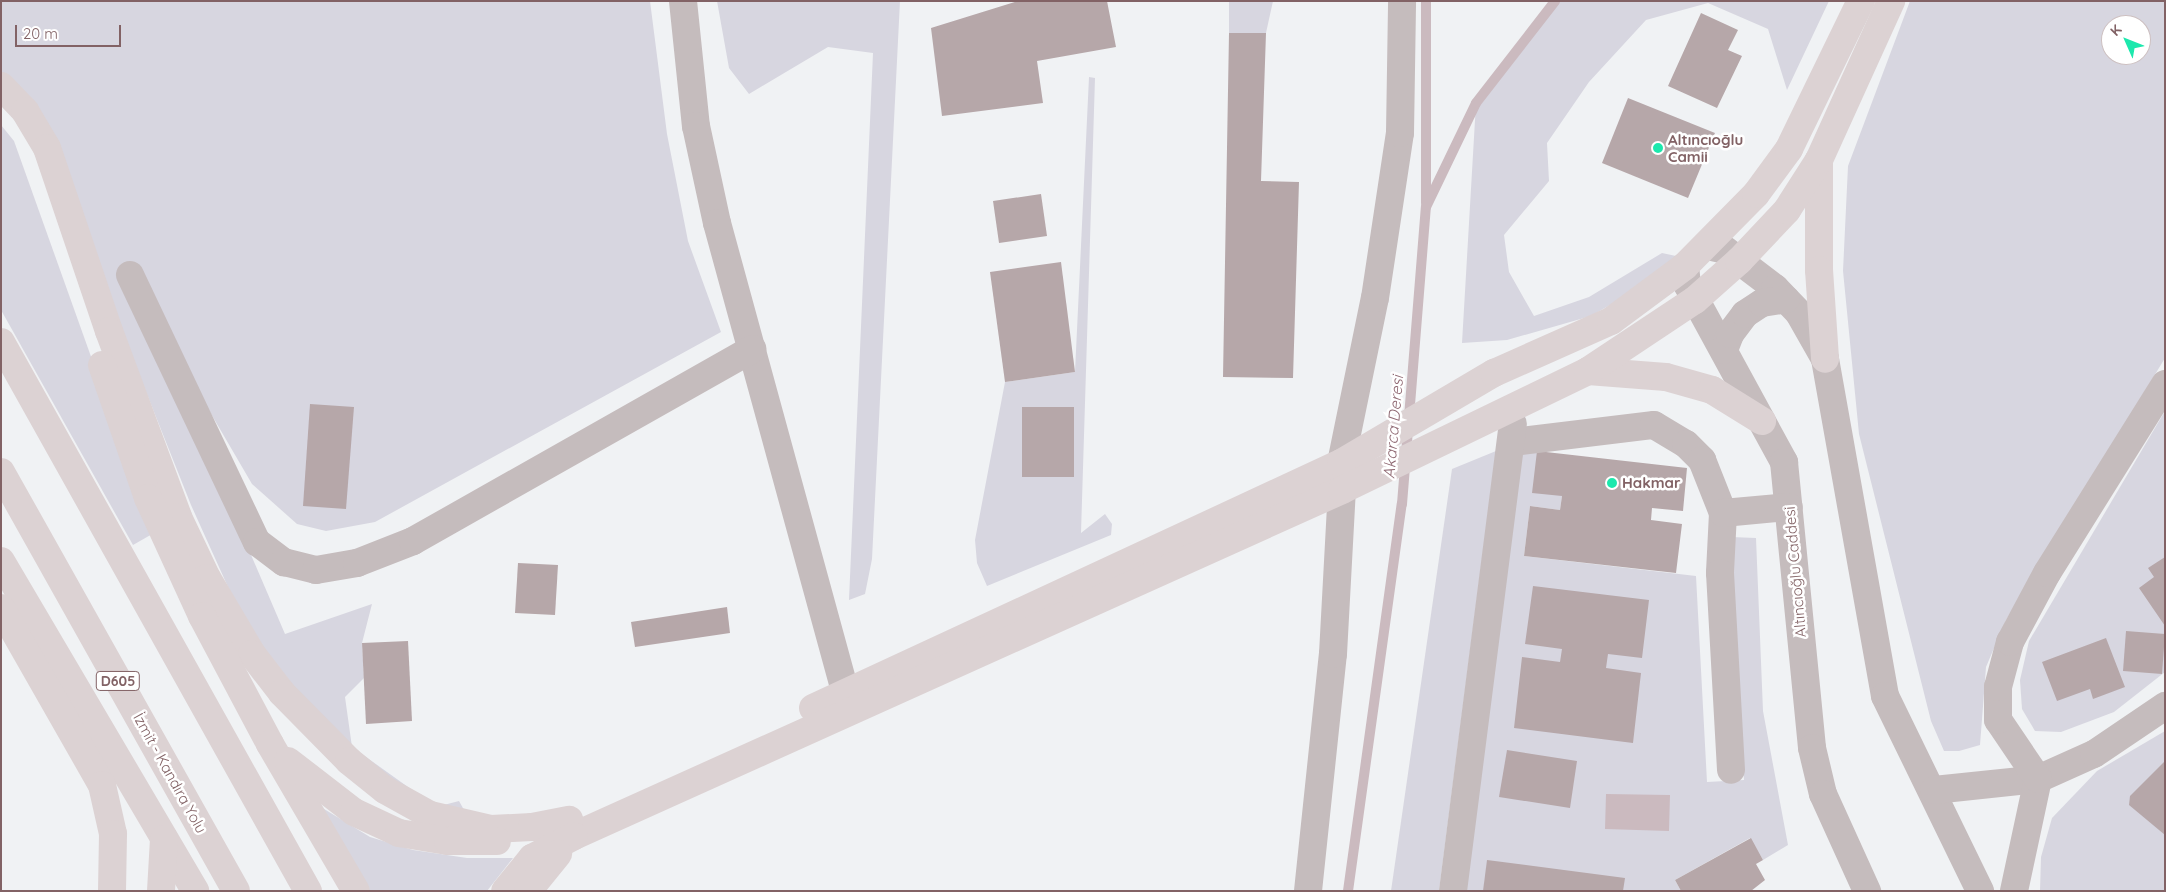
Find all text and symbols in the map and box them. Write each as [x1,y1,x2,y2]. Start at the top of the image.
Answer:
scale bar [18,15,124,47]
north arrow [2101,15,2151,65]
text: K [2106,21,2126,40]
text: 20 m [23,24,58,43]
place label: Altıncıoğlu Camii [1668,130,1743,165]
marker: Altıncıoğlu Camii [1652,142,1664,154]
water label: Akarca Deresi [1379,375,1407,479]
place label: Hakmar [1622,474,1680,492]
marker: Hakmar [1606,477,1618,489]
street label: Altıncıoğlu Caddesi [1780,506,1810,638]
road number: D605 [96,669,140,692]
street label: İzmit - Kandıra Yolu [129,710,211,836]

